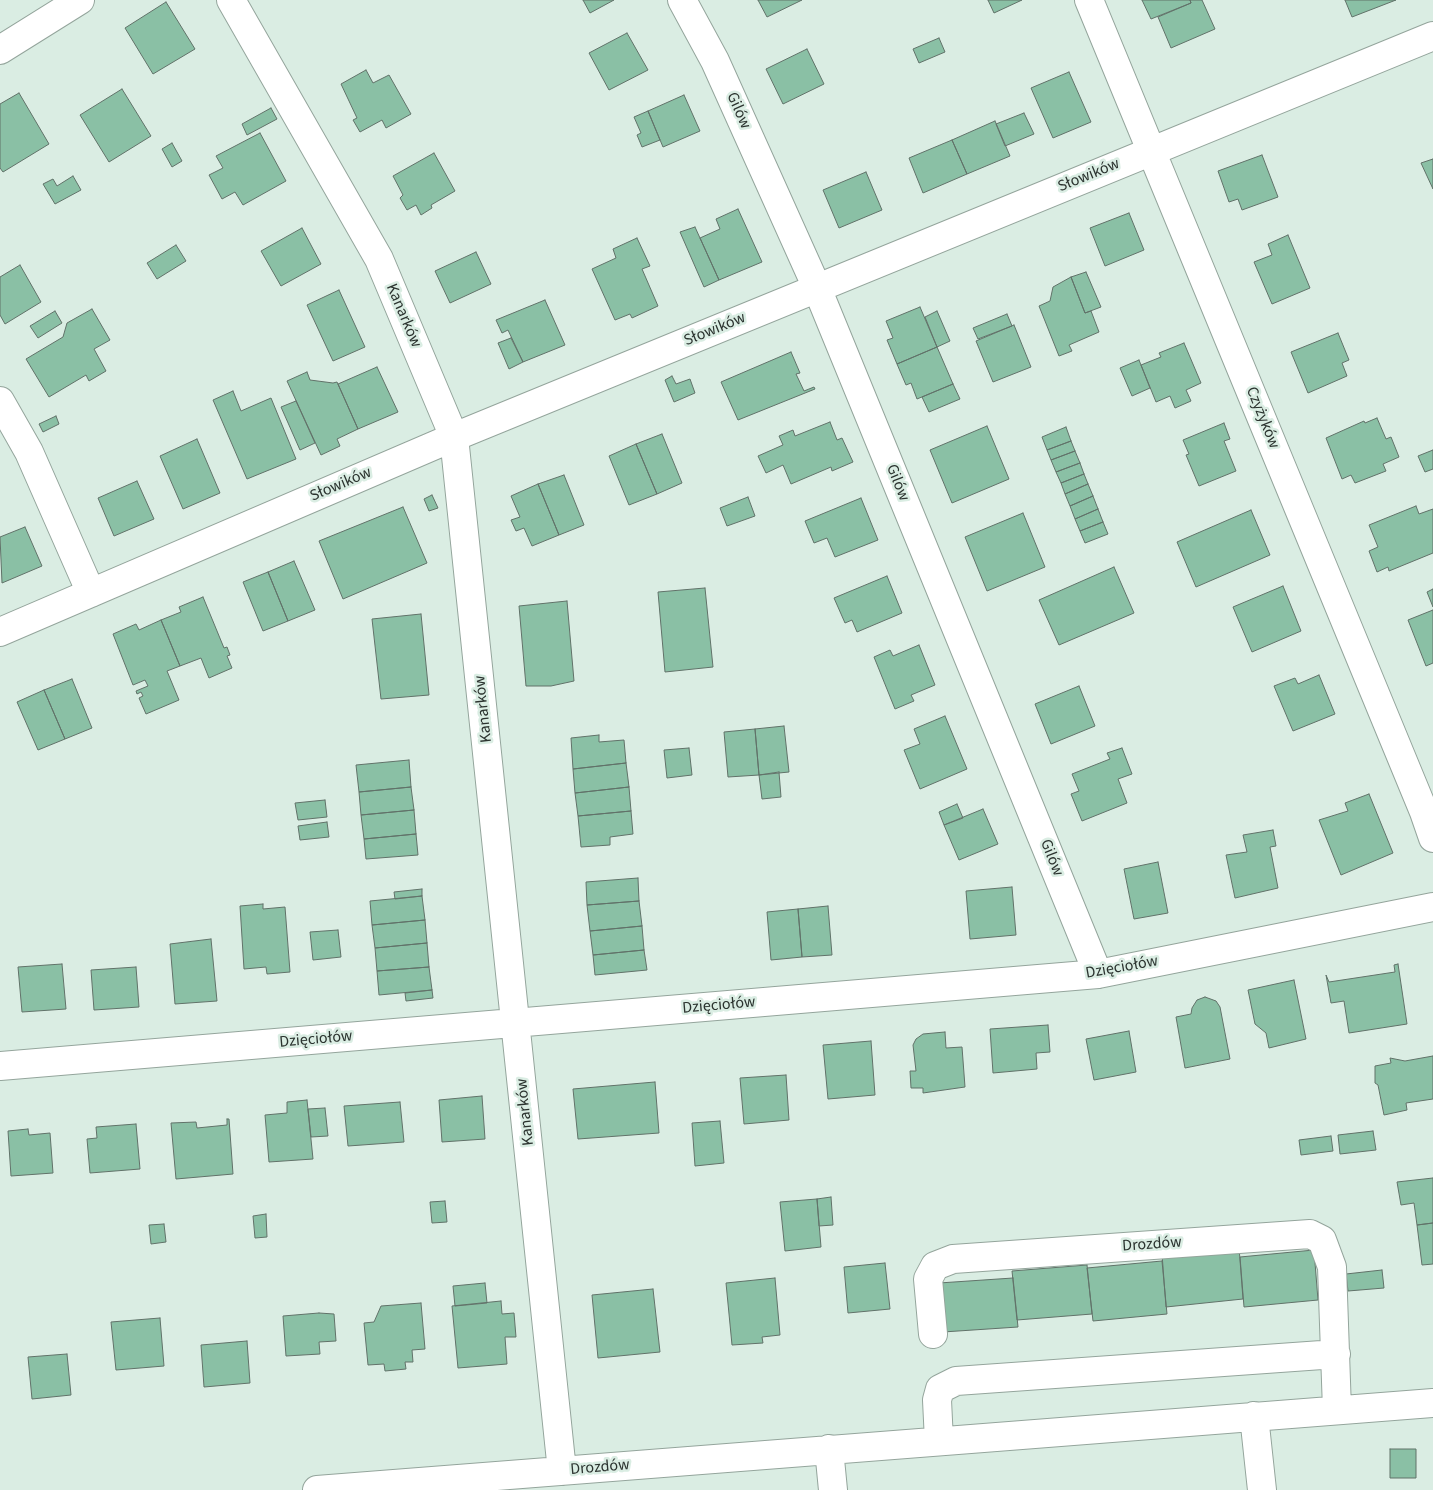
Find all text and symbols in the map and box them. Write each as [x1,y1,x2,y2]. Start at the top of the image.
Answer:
street label: Gilów [722,90,754,132]
street label: Słowików [1055,155,1123,197]
street label: Kanarków [381,281,425,351]
street label: Słowików [681,309,749,351]
street label: Czyżyków [1241,384,1283,452]
street label: Gilów [881,462,913,504]
street label: Słowików [307,463,375,507]
street label: Kanarków [471,674,497,744]
street label: Gilów [1035,837,1067,879]
street label: Dzięciołów [1084,952,1160,984]
street label: Dzięciołów [682,993,756,1019]
street label: Dzięciołów [279,1027,353,1053]
street label: Kanarków [513,1077,539,1147]
street label: Drozdów [1122,1233,1182,1257]
street label: Drozdów [570,1456,630,1480]

